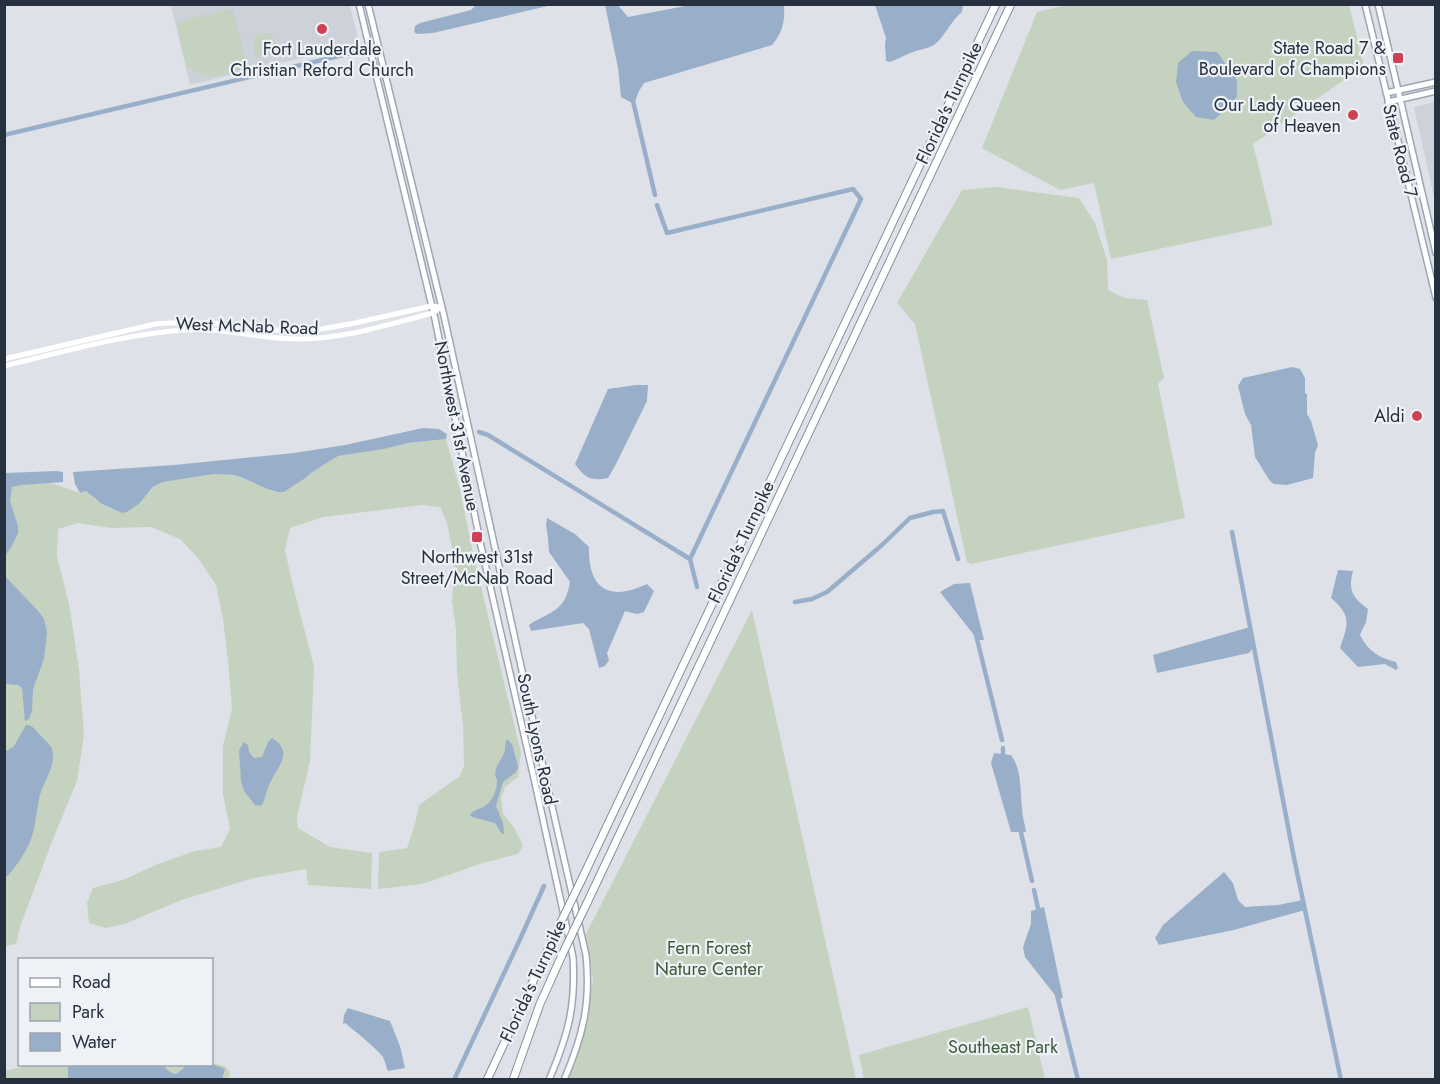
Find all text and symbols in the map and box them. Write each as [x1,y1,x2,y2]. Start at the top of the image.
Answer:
marker: Fort Lauderdale Christian Reford Church [315,22,329,36]
place label: State Road 7 & Boulevard of Champions [1199,35,1386,82]
place label: Fort Lauderdale Christian Reford Church [230,36,414,83]
street label: Florida's Turnpike [909,38,989,168]
marker: State Road 7 & Boulevard of Champions [1391,51,1405,65]
place label: Our Lady Queen of Heaven [1214,92,1341,139]
street label: State Road 7 [1376,102,1424,201]
marker: Our Lady Queen of Heaven [1346,108,1360,122]
street label: West McNab Road [175,311,319,341]
street label: Northwest 31st Avenue [428,339,486,513]
place label: Aldi [1374,403,1405,429]
marker: Aldi [1410,409,1424,423]
street label: Florida's Turnpike [701,477,781,607]
marker: Northwest 31st Street/McNab Road [470,530,484,544]
place label: Northwest 31st Street/McNab Road [401,544,553,591]
street label: South Lyons Road [510,671,564,807]
street label: Florida's Turnpike [493,916,573,1046]
park label: Fern Forest Nature Center [655,935,764,982]
legend [18,958,213,1066]
text: Road [72,969,111,995]
text: Park [72,999,104,1025]
text: Water [72,1029,117,1055]
park label: Southeast Park [948,1034,1058,1060]

